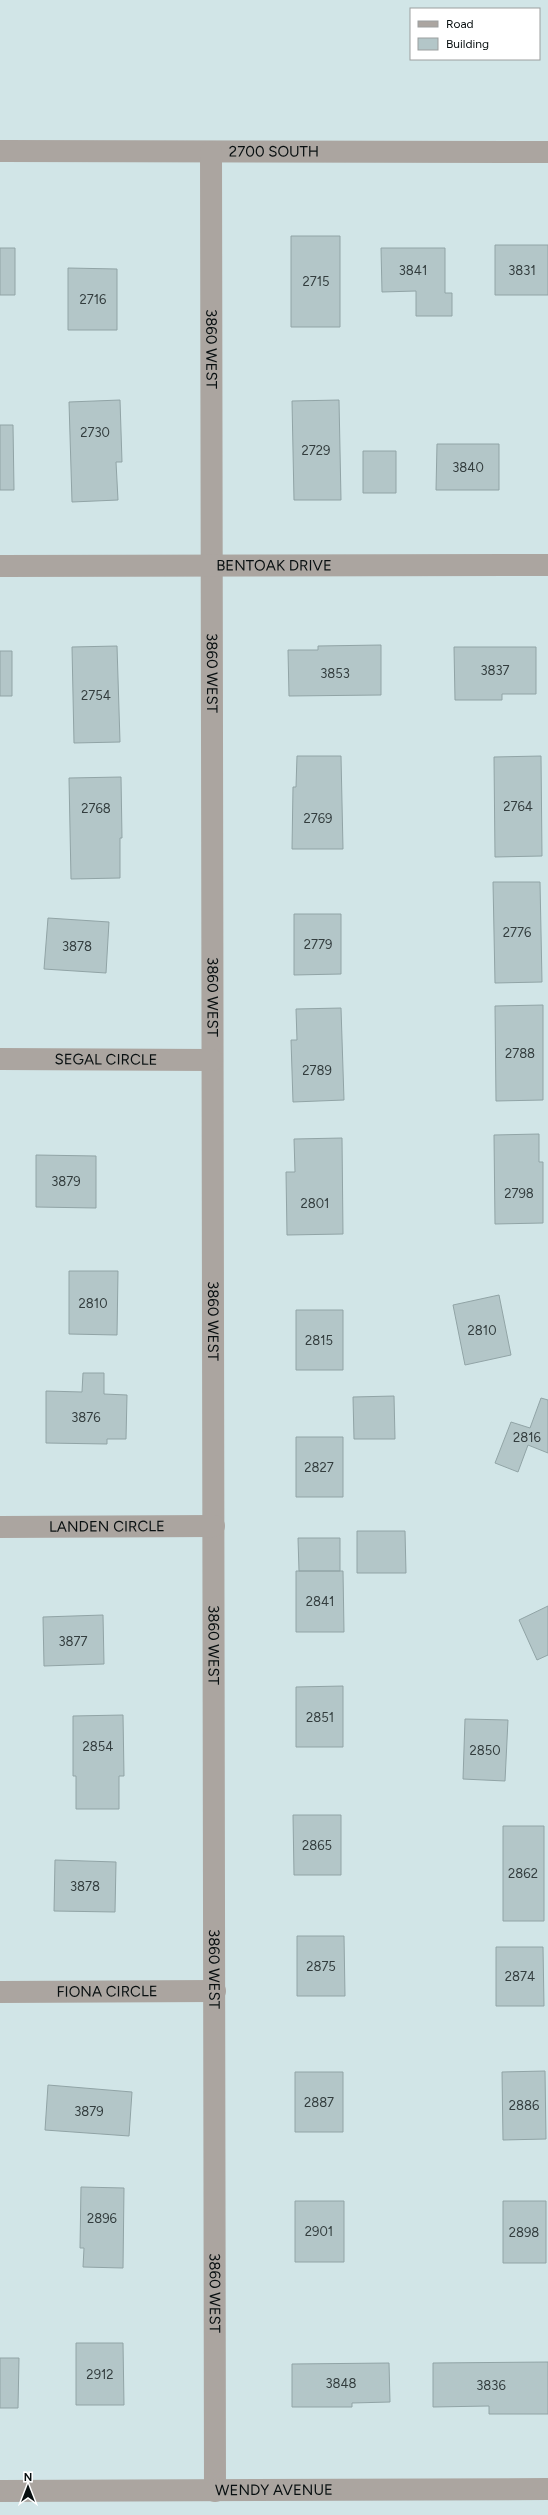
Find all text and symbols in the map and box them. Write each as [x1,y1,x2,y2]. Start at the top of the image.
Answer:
legend [410,8,540,60]
text: Road [446,17,474,31]
text: Building [446,37,489,51]
street label: 2700 SOUTH [229,142,319,161]
house number: 3841 [399,263,427,278]
house number: 3831 [508,263,536,278]
house number: 2715 [302,274,330,289]
house number: 2716 [80,292,106,307]
street label: 3860 WEST [202,309,220,390]
house number: 2730 [80,425,110,440]
house number: 2729 [302,443,330,458]
house number: 3840 [452,460,484,475]
street label: BENTOAK DRIVE [216,556,332,575]
street label: 3860 WEST [203,633,221,714]
house number: 3837 [480,663,510,678]
house number: 3853 [320,666,350,681]
house number: 2754 [81,688,111,703]
house number: 2764 [503,799,533,814]
house number: 2768 [81,801,111,816]
house number: 2769 [304,811,332,826]
house number: 2776 [503,925,531,940]
house number: 2779 [304,937,332,952]
house number: 3878 [62,939,92,954]
street label: 3860 WEST [203,957,222,1038]
house number: 2788 [505,1046,535,1061]
street label: SEGAL CIRCLE [54,1050,158,1069]
house number: 2789 [302,1063,332,1078]
house number: 3879 [51,1174,81,1189]
house number: 2798 [504,1186,534,1201]
house number: 2801 [301,1196,329,1211]
street label: 3860 WEST [204,1281,222,1362]
house number: 2810 [79,1296,107,1311]
house number: 2810 [468,1323,496,1338]
house number: 2815 [305,1333,333,1348]
house number: 3876 [71,1410,101,1425]
house number: 2816 [513,1430,541,1445]
house number: 2827 [304,1460,334,1475]
street label: LANDEN CIRCLE [49,1517,165,1536]
house number: 2841 [306,1594,334,1609]
street label: 3860 WEST [204,1605,223,1686]
house number: 3877 [58,1634,88,1649]
house number: 2851 [306,1710,334,1725]
house number: 2854 [83,1739,113,1754]
house number: 2850 [469,1743,501,1758]
house number: 2865 [302,1838,332,1853]
house number: 2862 [508,1866,538,1881]
house number: 3878 [70,1879,100,1894]
street label: 3860 WEST [205,1929,223,2010]
house number: 2875 [306,1959,336,1974]
house number: 2874 [505,1969,535,1984]
street label: FIONA CIRCLE [56,1982,158,2001]
house number: 2887 [304,2095,334,2110]
house number: 2886 [509,2098,539,2113]
house number: 3879 [74,2104,104,2119]
house number: 2896 [87,2211,117,2226]
house number: 2901 [305,2224,333,2239]
house number: 2898 [509,2225,539,2240]
street label: 3860 WEST [206,2253,224,2334]
house number: 2912 [86,2367,114,2382]
house number: 3848 [325,2376,357,2391]
house number: 3836 [476,2378,506,2393]
north arrow [8,2467,48,2507]
text: N [24,2471,32,2484]
street label: WENDY AVENUE [215,2481,333,2499]

